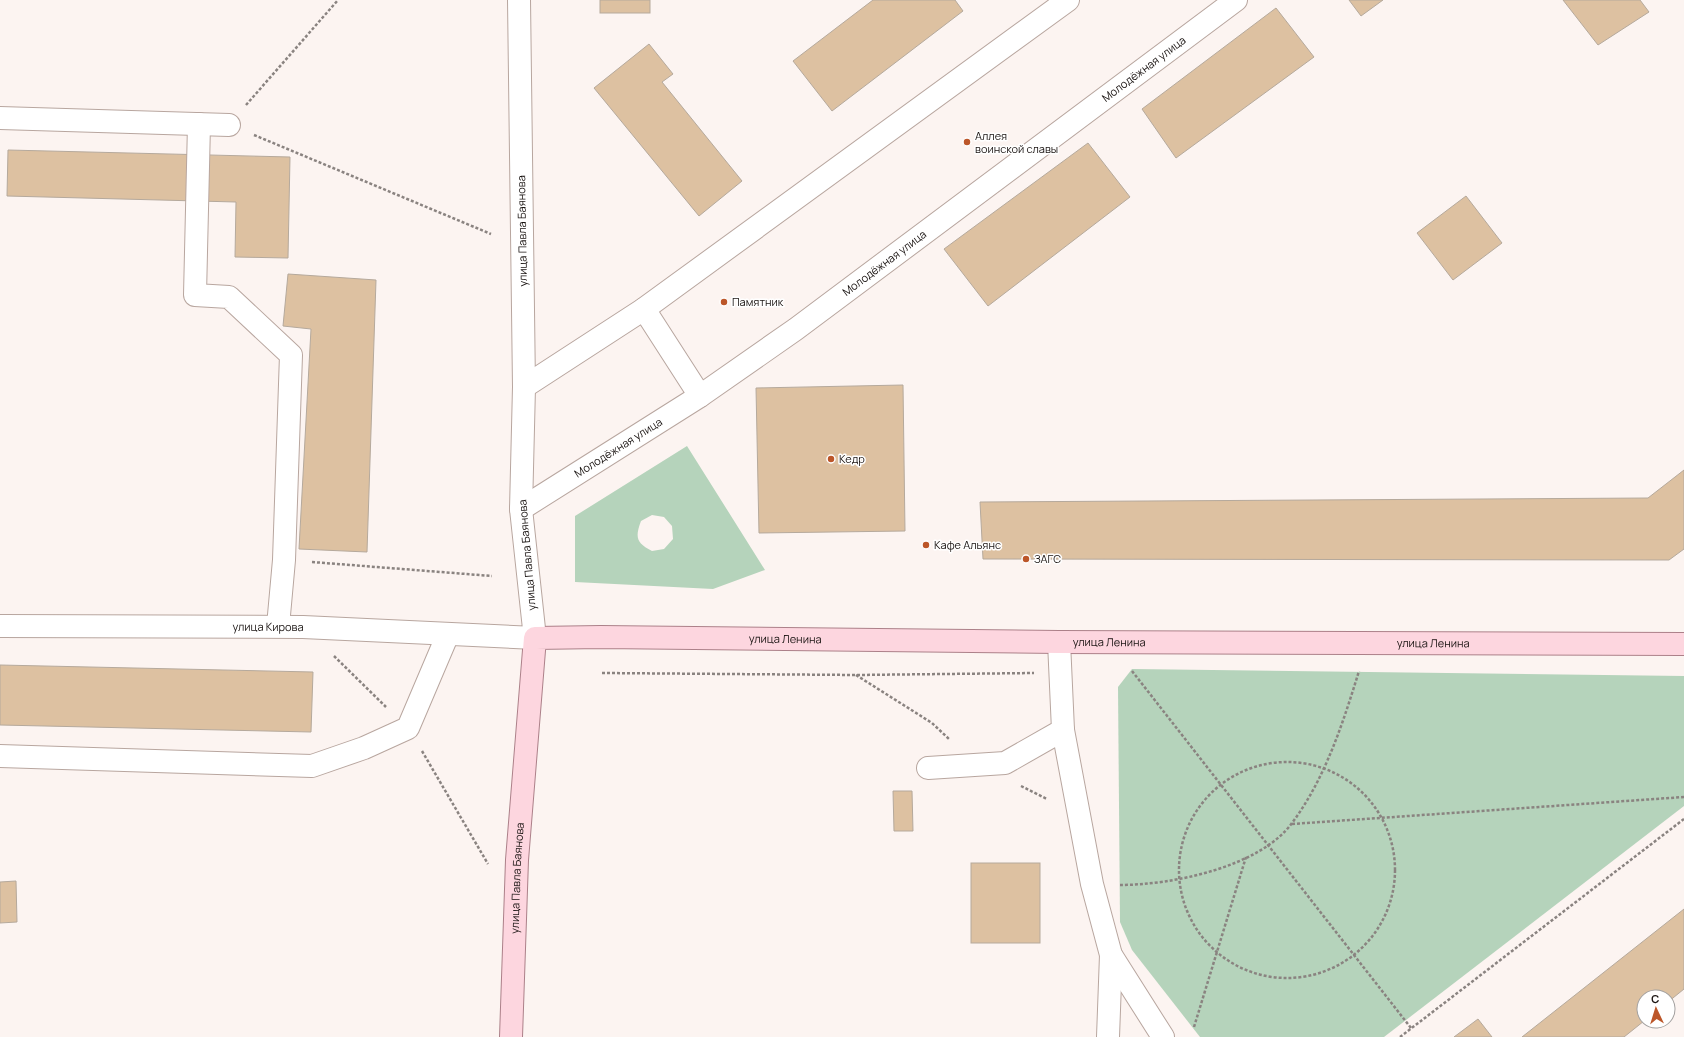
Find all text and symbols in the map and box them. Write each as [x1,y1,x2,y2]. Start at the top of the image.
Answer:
street label: Молодёжная улица [1098,32,1188,105]
place label: Аллея воинской славы [975,128,1058,156]
marker: Аллея воинской славы [962,137,972,147]
street label: улица Павла Баянова [513,175,530,287]
street label: Молодёжная улица [839,226,929,299]
place label: Памятник [732,294,784,309]
marker: Памятник [719,297,729,307]
street label: Молодёжная улица [571,414,665,481]
place label: Кедр [839,451,865,466]
marker: Кедр [826,454,836,464]
street label: улица Павла Баянова [514,499,539,611]
place label: Кафе Альянс [934,537,1001,552]
marker: Кафе Альянс [921,540,931,550]
place label: ЗАГС [1034,551,1061,566]
marker: ЗАГС [1021,554,1031,564]
street label: улица Кирова [232,619,304,634]
street label: улица Ленина [749,631,822,646]
street label: улица Ленина [1073,634,1146,649]
street label: улица Ленина [1397,635,1470,650]
street label: улица Павла Баянова [507,822,527,934]
north arrow [1636,989,1676,1029]
text: С [1651,991,1660,1006]

